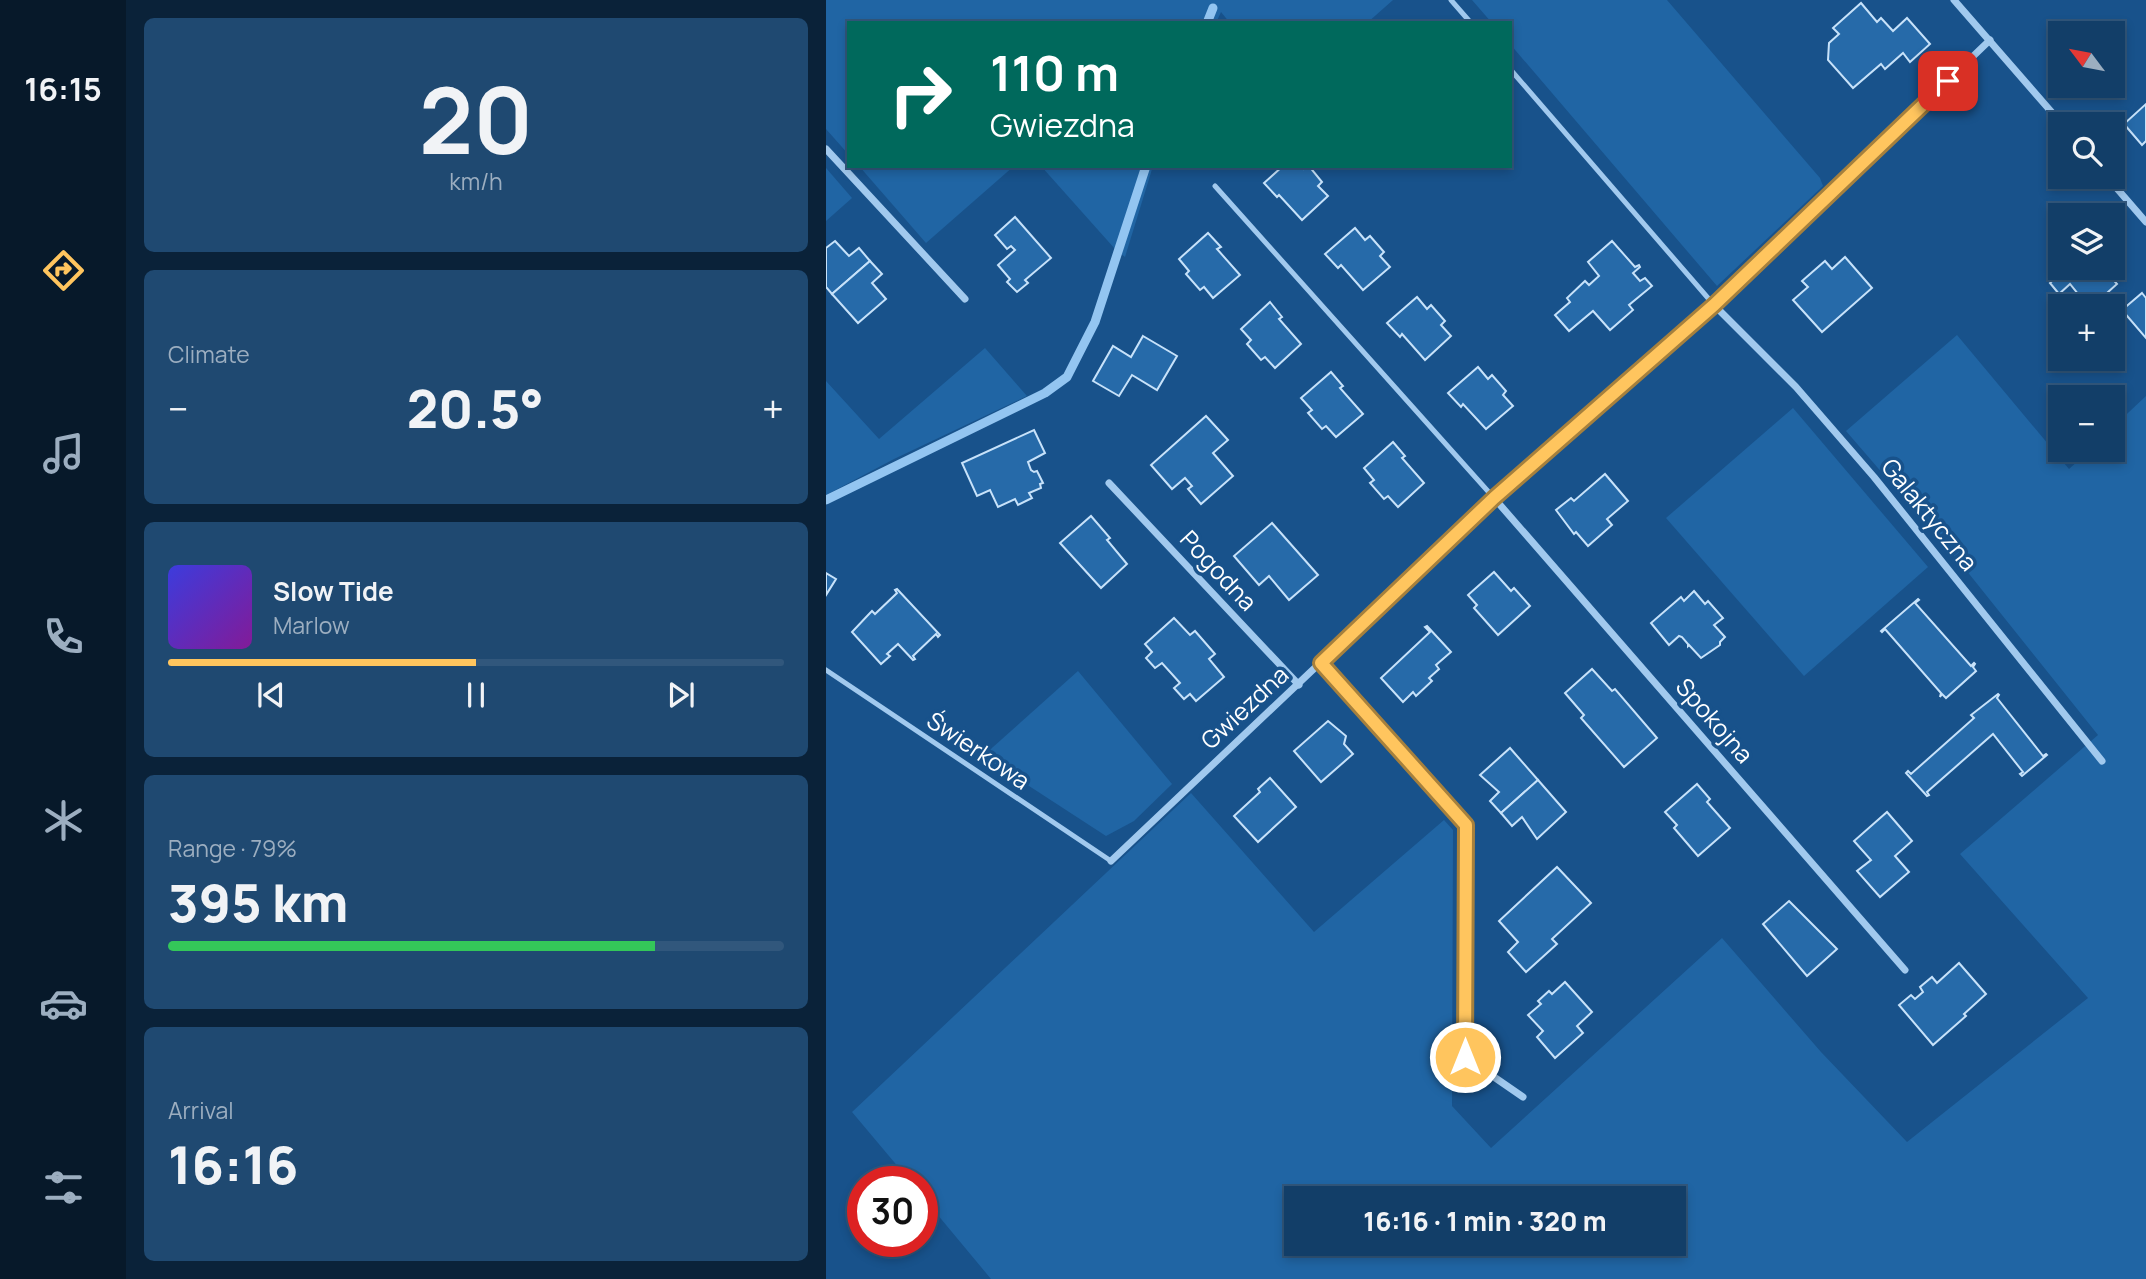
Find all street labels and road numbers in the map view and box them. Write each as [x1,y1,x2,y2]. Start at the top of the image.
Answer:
street label: Galaktyczna [1875,451,1986,577]
street label: Pogodna [1173,523,1265,617]
street label: Gwiezdna [1193,658,1295,756]
street label: Spokojna [1669,670,1761,770]
street label: Świerkowa [921,703,1037,796]

